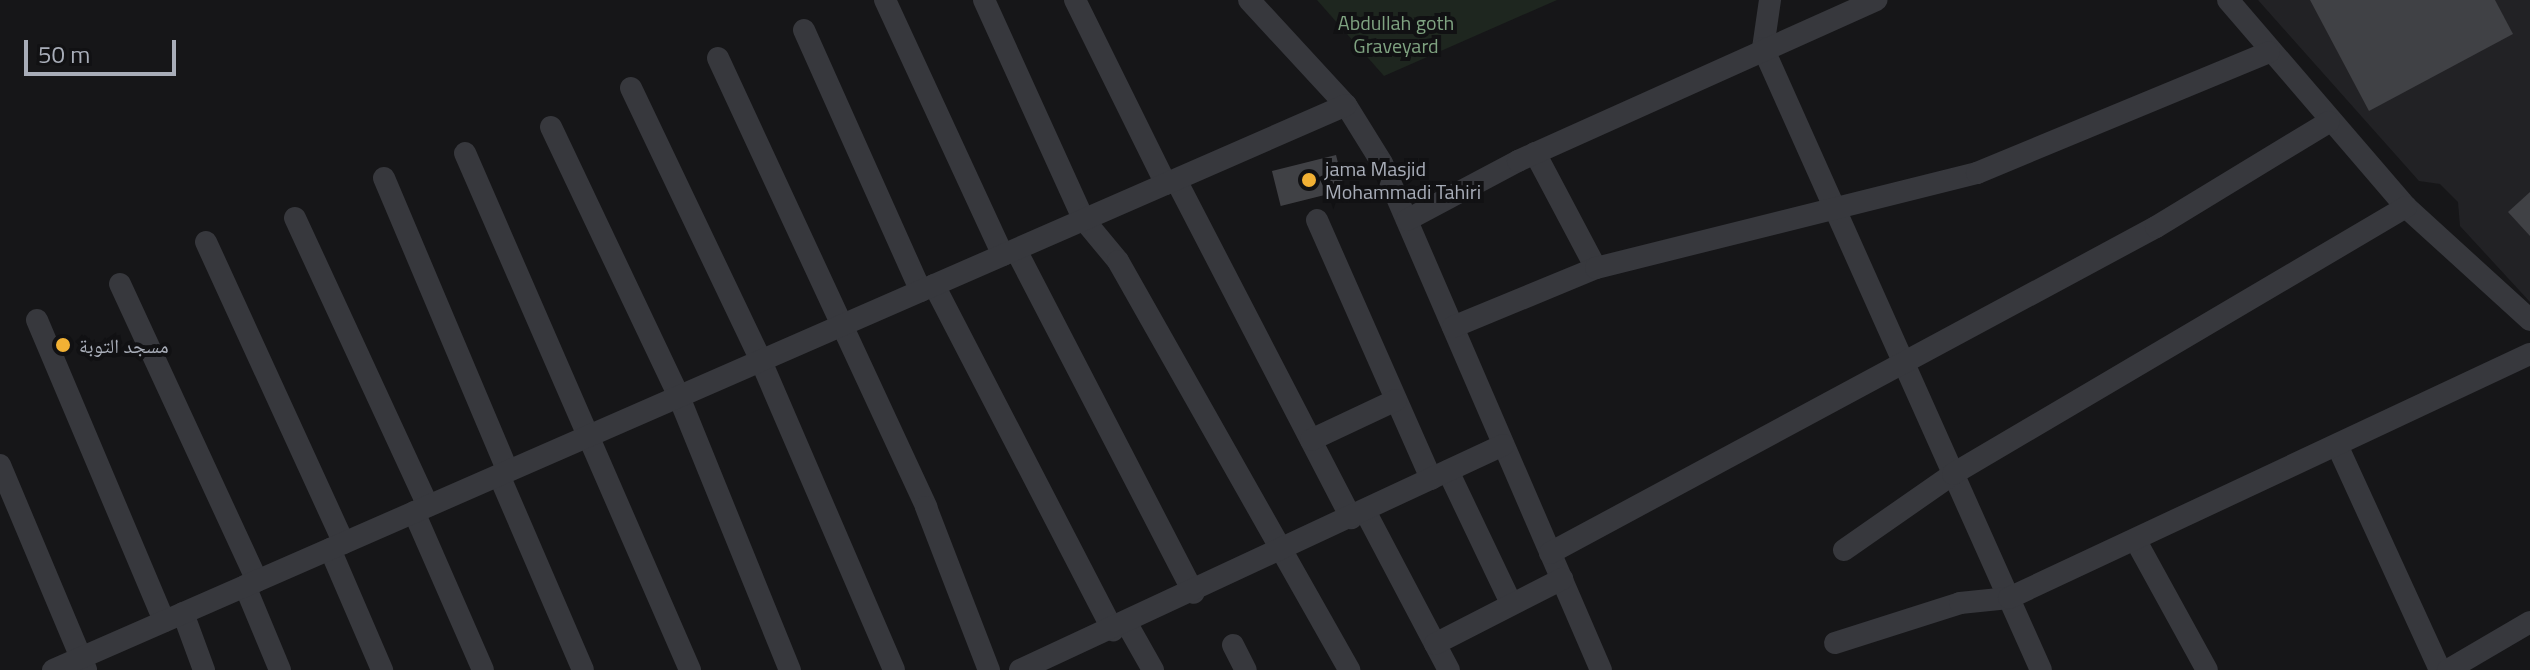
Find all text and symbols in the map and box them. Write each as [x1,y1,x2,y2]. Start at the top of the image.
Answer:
park label: Abdullah goth Graveyard [1338,11,1454,58]
scale bar [28,24,180,74]
text: 50 m [38,36,90,72]
place label: jama Masjid Mohammadi Tahiri [1325,156,1481,203]
marker: jama Masjid Mohammadi Tahiri [1300,171,1318,189]
place label: مسجد التوبة [79,333,169,357]
marker: مسجد التوبة [54,336,72,354]

